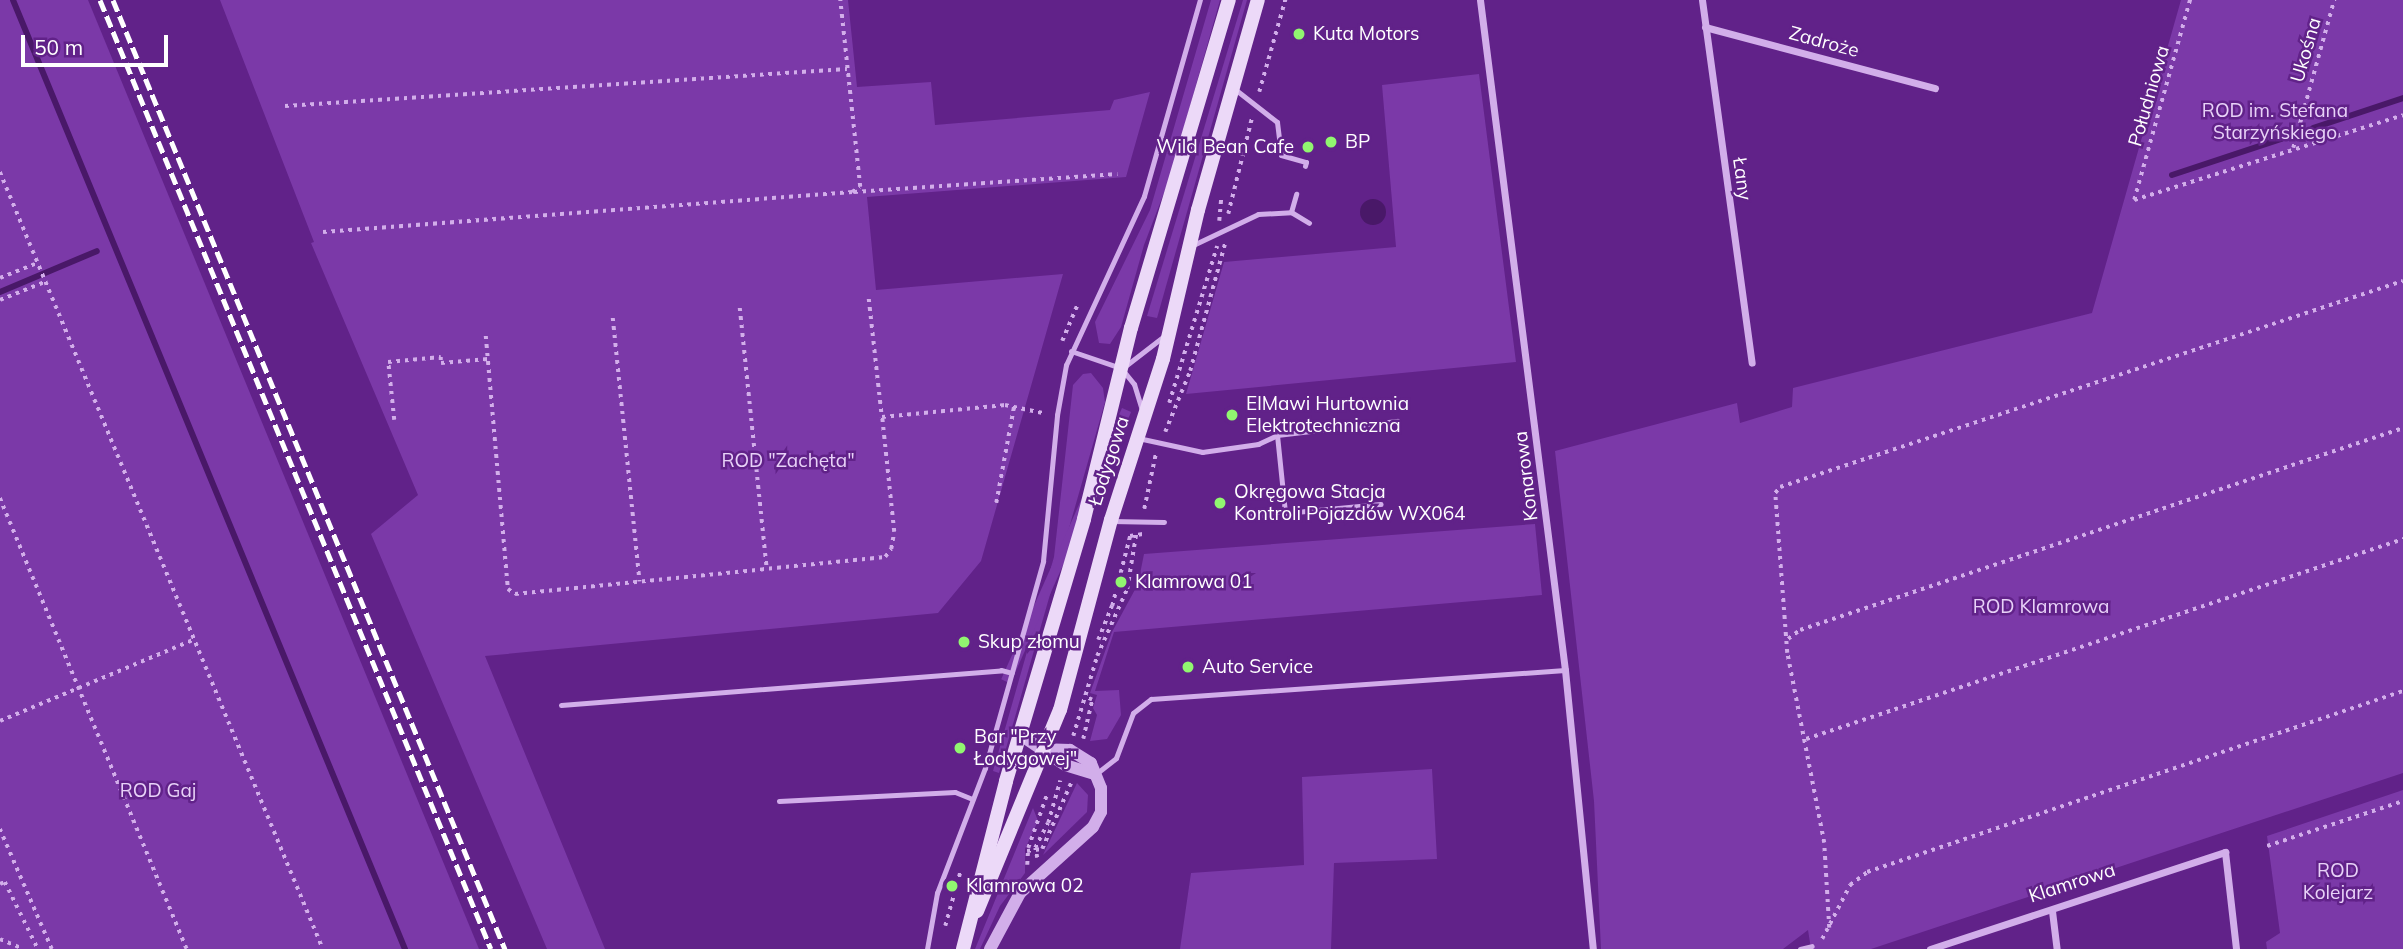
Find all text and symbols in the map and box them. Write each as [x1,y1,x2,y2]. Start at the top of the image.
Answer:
street label: Ukośna [2286,15,2326,85]
scale bar [24,21,172,65]
street label: Zadroże [1787,22,1861,62]
place label: Kuta Motors [1313,23,1420,45]
marker: Kuta Motors [1291,26,1307,42]
text: 50 m [34,34,83,60]
street label: Południowa [2124,43,2174,149]
park label: ROD im. Stefana Starzyńskiego [2202,100,2348,144]
place label: BP [1345,131,1370,153]
marker: BP [1323,134,1339,150]
place label: Wild Bean Cafe [1156,136,1294,158]
marker: Wild Bean Cafe [1300,139,1316,155]
street label: Łany [1728,156,1756,202]
place label: ElMawi Hurtownia Elektrotechniczna [1246,393,1409,437]
marker: ElMawi Hurtownia Elektrotechniczna [1224,407,1240,423]
street label: Łodygowa [1084,414,1134,508]
street label: Konarowa [1509,430,1543,522]
park label: ROD "Zachęta" [721,450,855,472]
place label: Okręgowa Stacja Kontroli Pojazdów WX064 [1234,481,1465,525]
marker: Okręgowa Stacja Kontroli Pojazdów WX064 [1212,495,1228,511]
place label: Klamrowa 01 [1135,571,1253,593]
marker: Klamrowa 01 [1113,574,1129,590]
park label: ROD Klamrowa [1973,596,2109,618]
place label: Skup złomu [978,631,1080,653]
marker: Skup złomu [956,634,972,650]
place label: Auto Service [1202,656,1313,678]
marker: Auto Service [1180,659,1196,675]
place label: Bar "Przy Łodygowej" [974,726,1077,770]
marker: Bar "Przy Łodygowej" [952,740,968,756]
park label: ROD Gaj [120,780,196,802]
street label: Klamrowa [2026,858,2118,908]
park label: ROD Kolejarz [2303,860,2373,904]
place label: Klamrowa 02 [966,875,1084,897]
marker: Klamrowa 02 [944,878,960,894]

